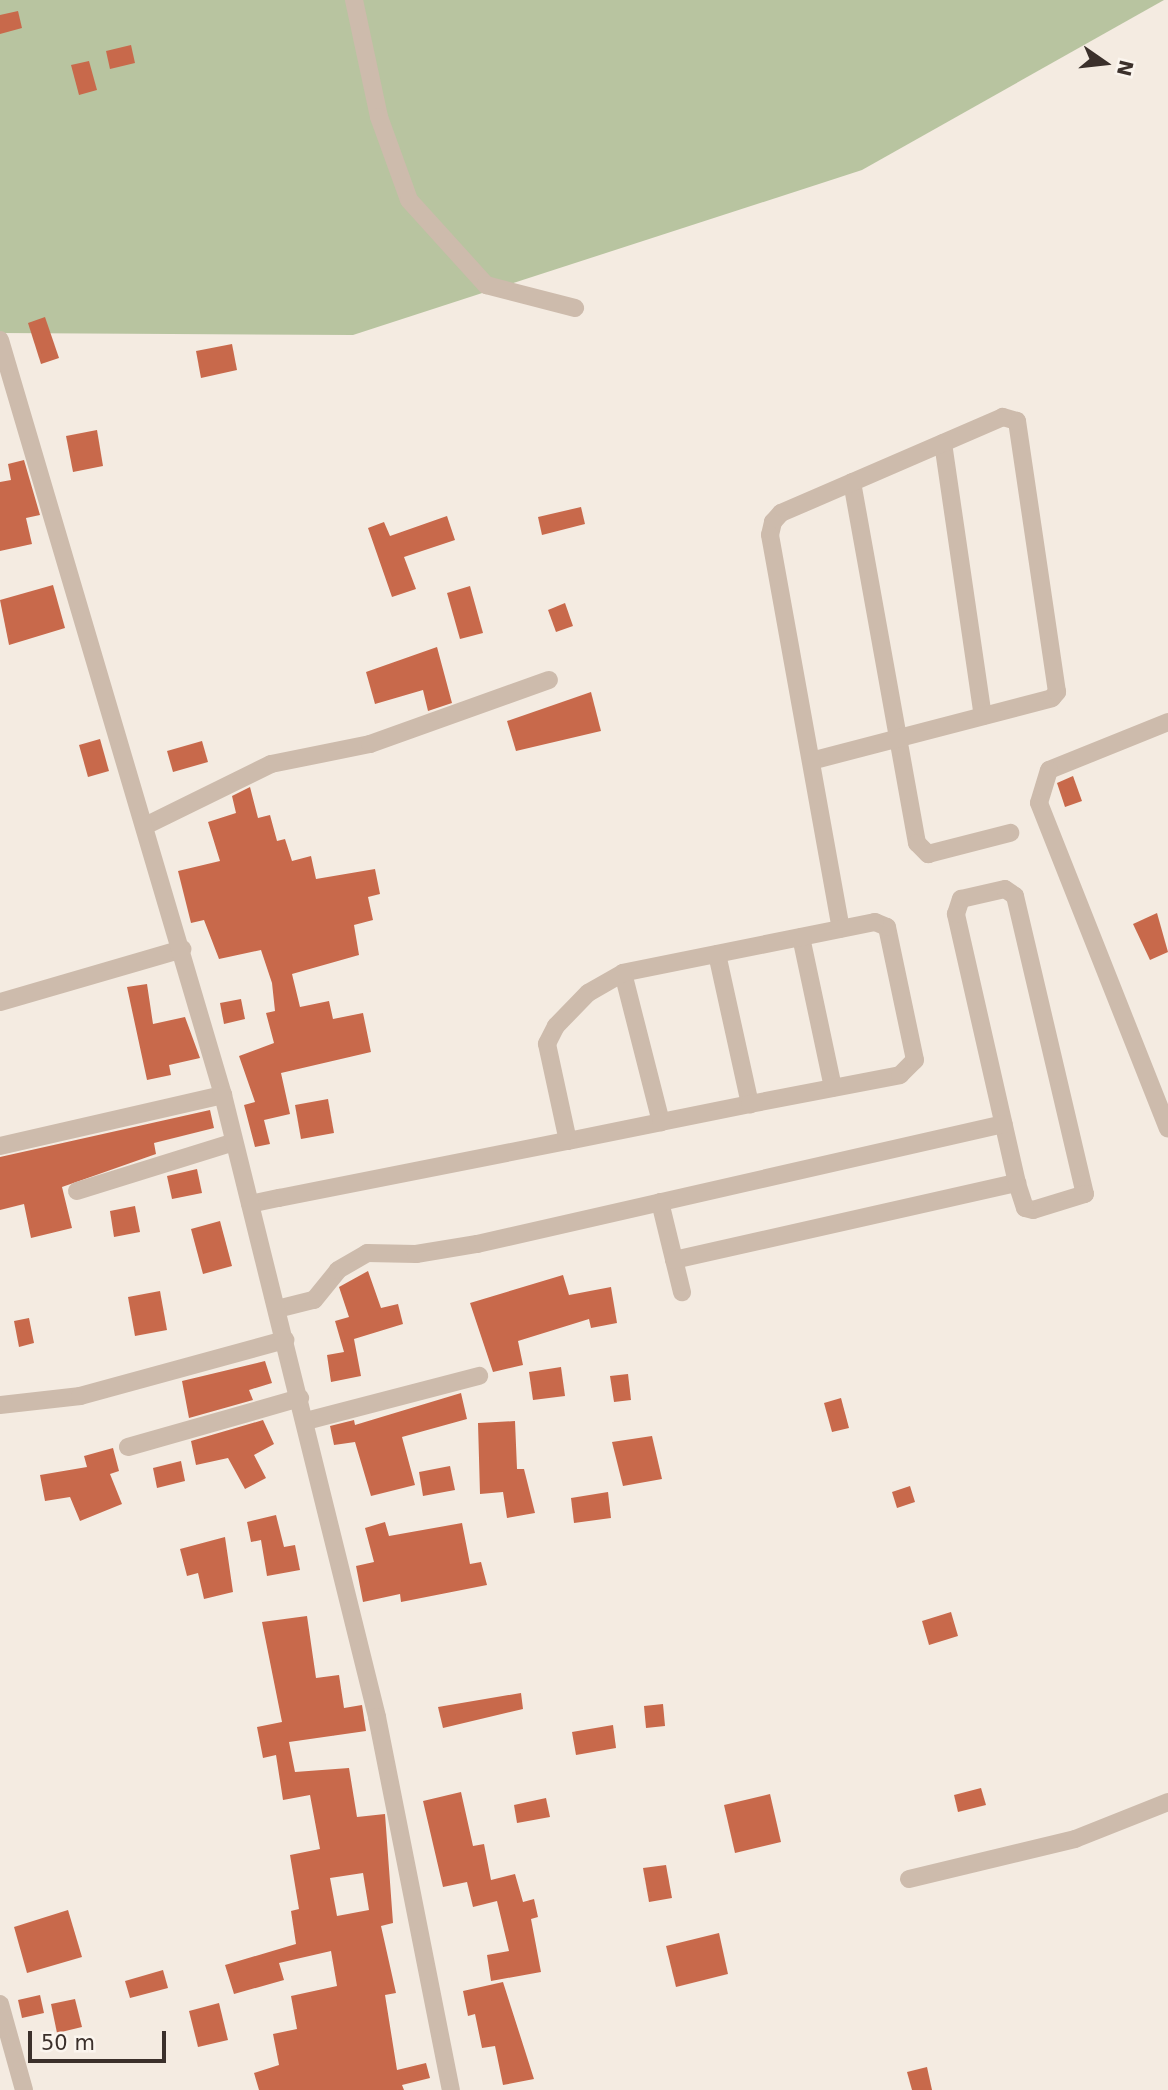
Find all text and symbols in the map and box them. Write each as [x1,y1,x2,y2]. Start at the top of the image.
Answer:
north arrow [1070,28,1140,98]
text: N [1113,58,1138,78]
scale bar [32,2016,170,2060]
text: 50 m [41,2031,95,2055]

